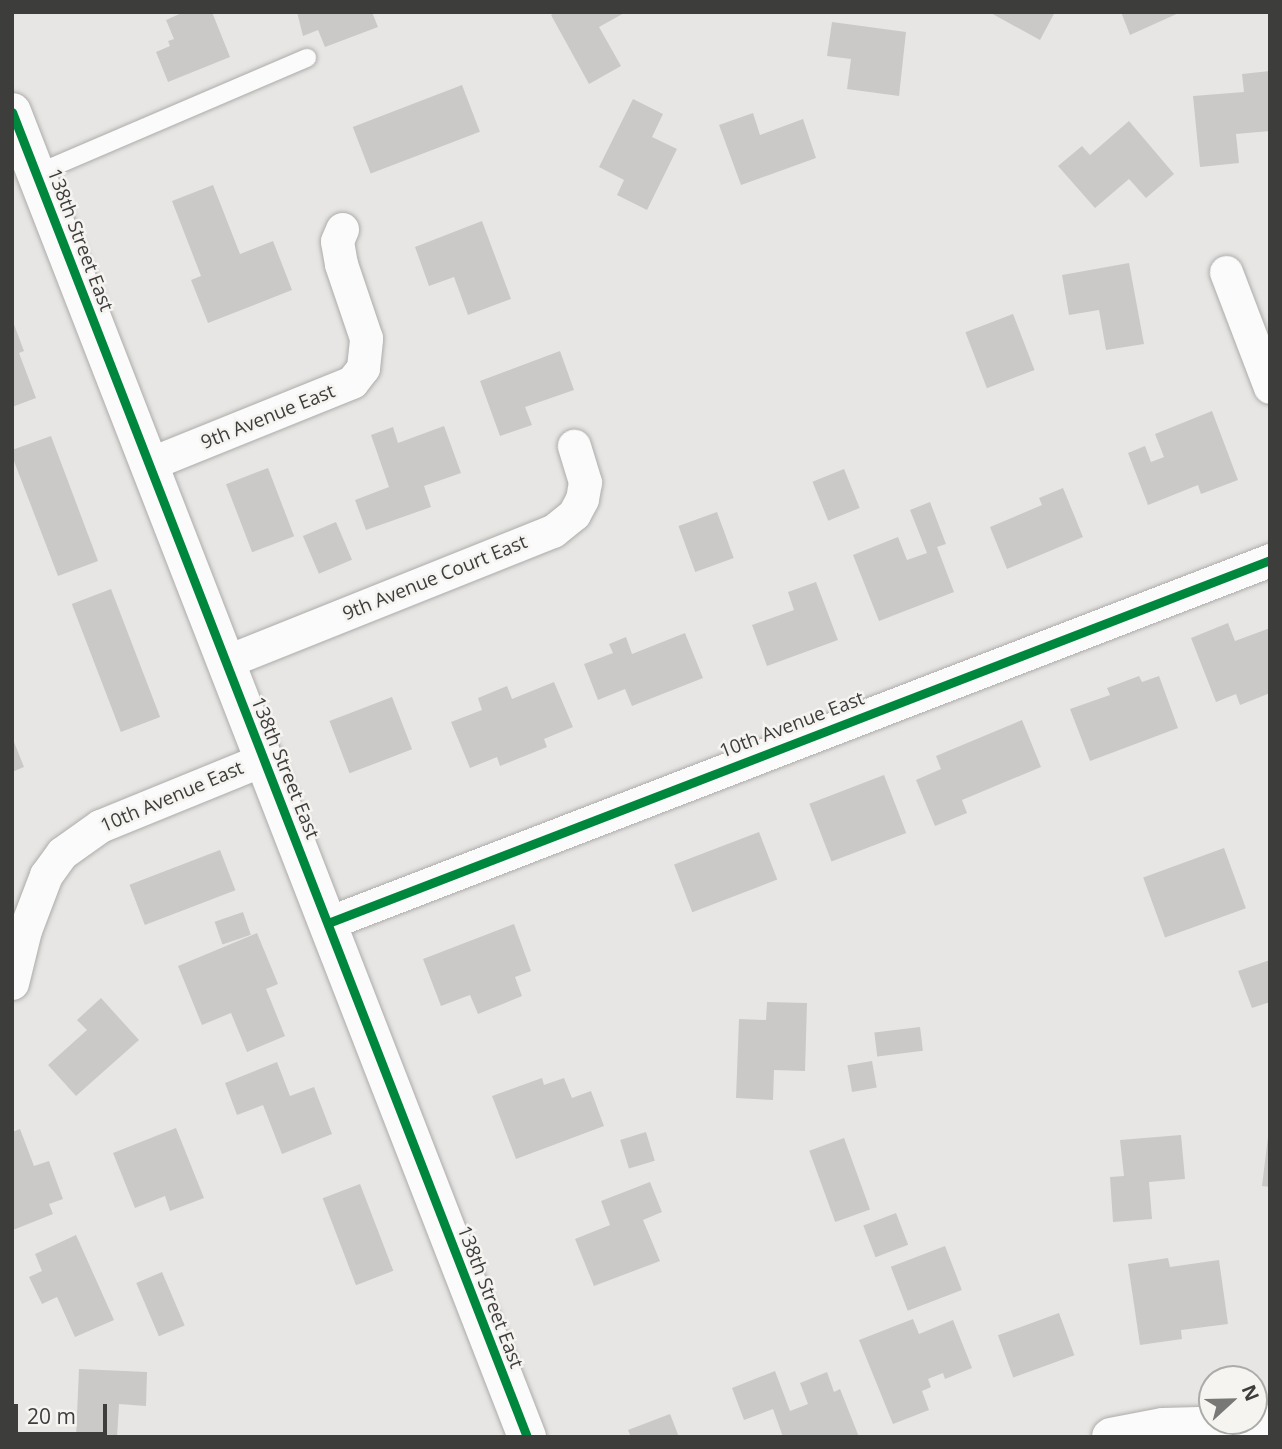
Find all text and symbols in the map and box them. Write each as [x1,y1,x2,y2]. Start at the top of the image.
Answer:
street label: 138th Street East [42,165,118,315]
street label: 9th Avenue East [198,380,338,454]
street label: 9th Avenue Court East [340,531,530,625]
street label: 10th Avenue East [716,687,868,763]
street label: 138th Street East [246,694,324,842]
street label: 10th Avenue East [97,757,247,837]
street label: 138th Street East [452,1222,528,1372]
north arrow [1198,1365,1268,1435]
text: N [1236,1381,1266,1405]
scale bar [18,1390,110,1434]
text: 20 m [27,1402,76,1430]

